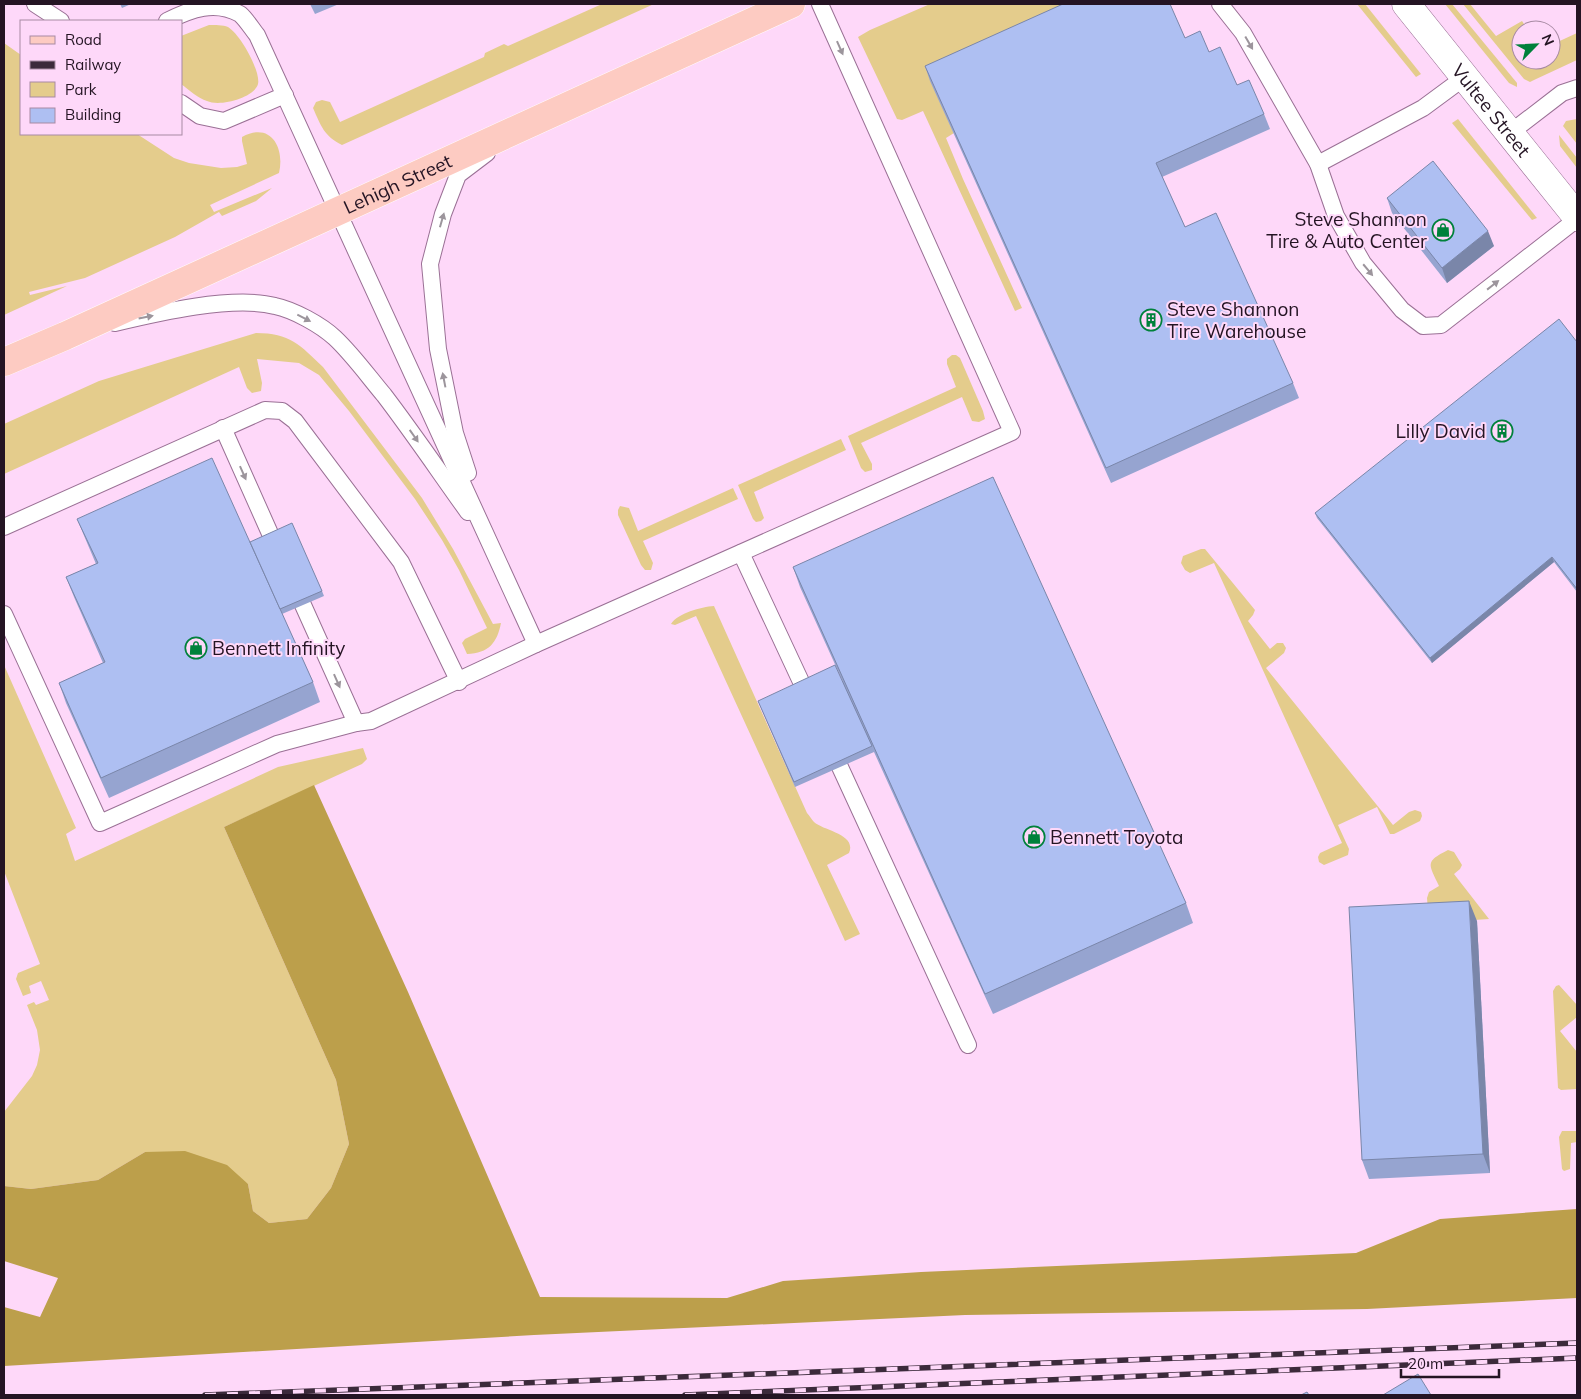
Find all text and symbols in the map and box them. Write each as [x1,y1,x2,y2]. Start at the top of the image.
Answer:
legend [20,20,182,135]
north arrow [1511,20,1561,70]
text: Road [65,30,102,49]
text: N [1538,31,1558,48]
one-way arrow [1244,36,1253,50]
one-way arrow [836,41,844,55]
text: Railway [65,55,121,74]
street label: Vultee Street [1447,59,1536,162]
text: Park [65,80,97,99]
text: Building [65,105,121,124]
street label: Lehigh Street [340,149,456,219]
place label: Steve Shannon Tire & Auto Center [1266,207,1427,253]
one-way arrow [438,212,446,227]
shop icon: Steve Shannon Tire & Auto Center [1431,218,1455,242]
one-way arrow [1363,263,1374,276]
one-way arrow [1486,279,1499,290]
place label: Steve Shannon Tire Warehouse [1167,297,1306,343]
building icon: Steve Shannon Tire Warehouse [1139,308,1163,332]
one-way arrow [139,312,155,320]
one-way arrow [297,314,312,322]
one-way arrow [440,371,448,387]
place label: Lilly David [1396,419,1486,443]
building icon: Lilly David [1490,419,1514,443]
one-way arrow [409,429,419,443]
one-way arrow [239,466,247,480]
shop icon: Bennett Infinity [184,636,208,660]
place label: Bennett Infinity [212,636,345,660]
one-way arrow [333,674,342,689]
shop icon: Bennett Toyota [1022,825,1046,849]
place label: Bennett Toyota [1050,825,1183,849]
scale bar [1401,1346,1498,1378]
text: 20 m [1408,1354,1443,1373]

